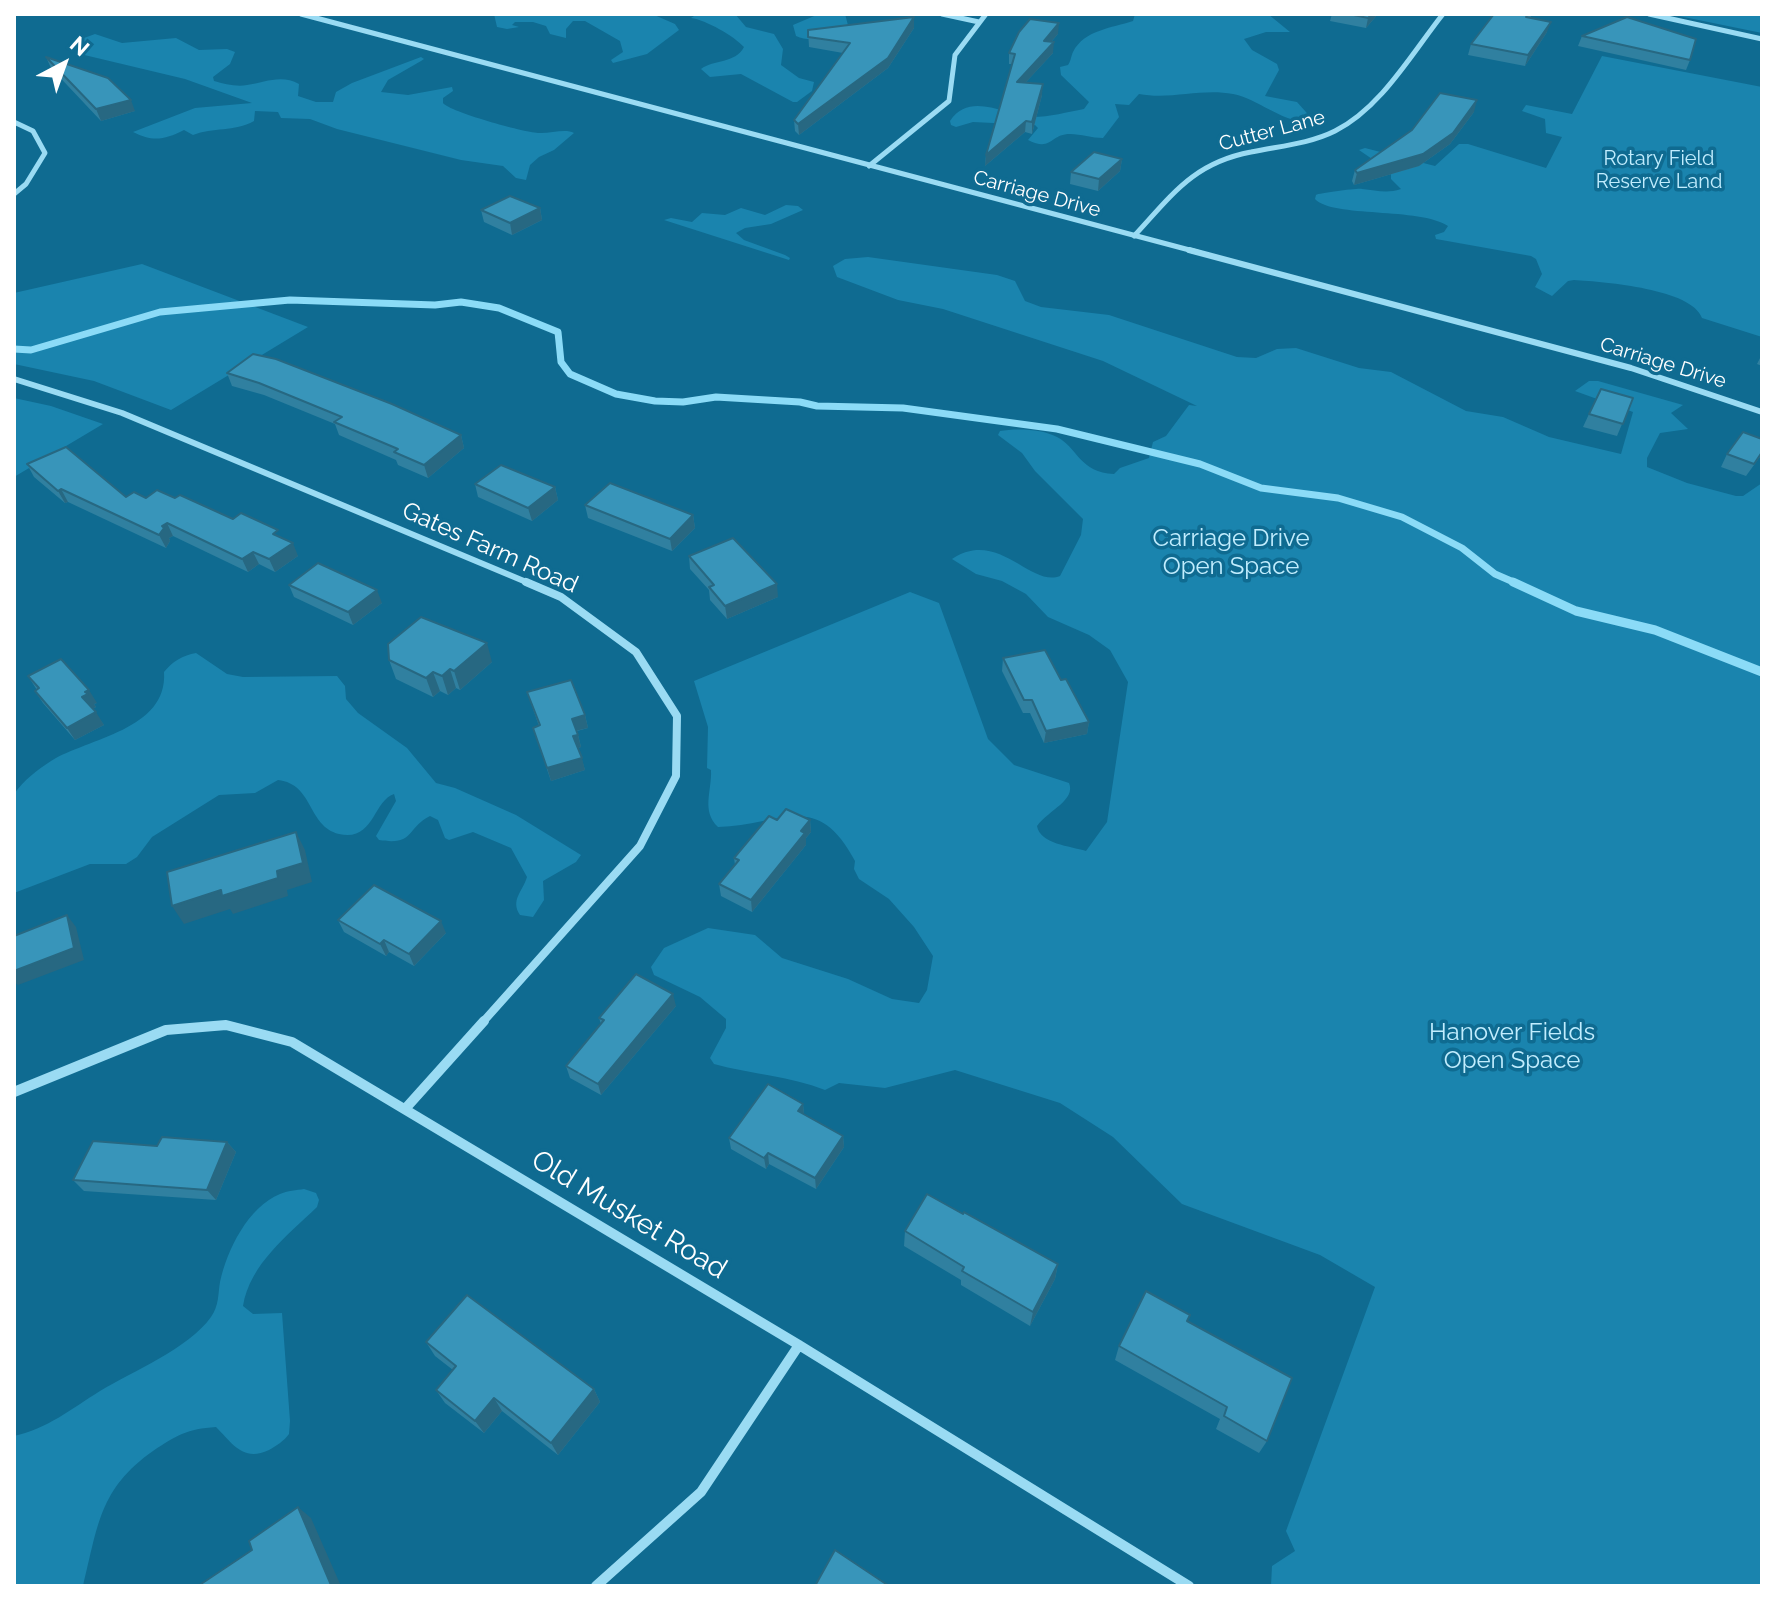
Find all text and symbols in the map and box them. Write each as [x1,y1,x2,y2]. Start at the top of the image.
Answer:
north arrow [24,24,104,104]
text: N [65,31,95,61]
street label: Cutter Lane [1216,105,1328,157]
park label: Rotary Field Reserve Land [1596,147,1722,194]
street label: Carriage Drive [971,165,1103,223]
street label: Carriage Drive [1597,332,1729,394]
street label: Gates Farm Road [398,496,582,600]
park label: Carriage Drive Open Space [1152,525,1310,581]
park label: Hanover Fields Open Space [1429,1019,1595,1075]
street label: Old Musket Road [525,1143,733,1287]

